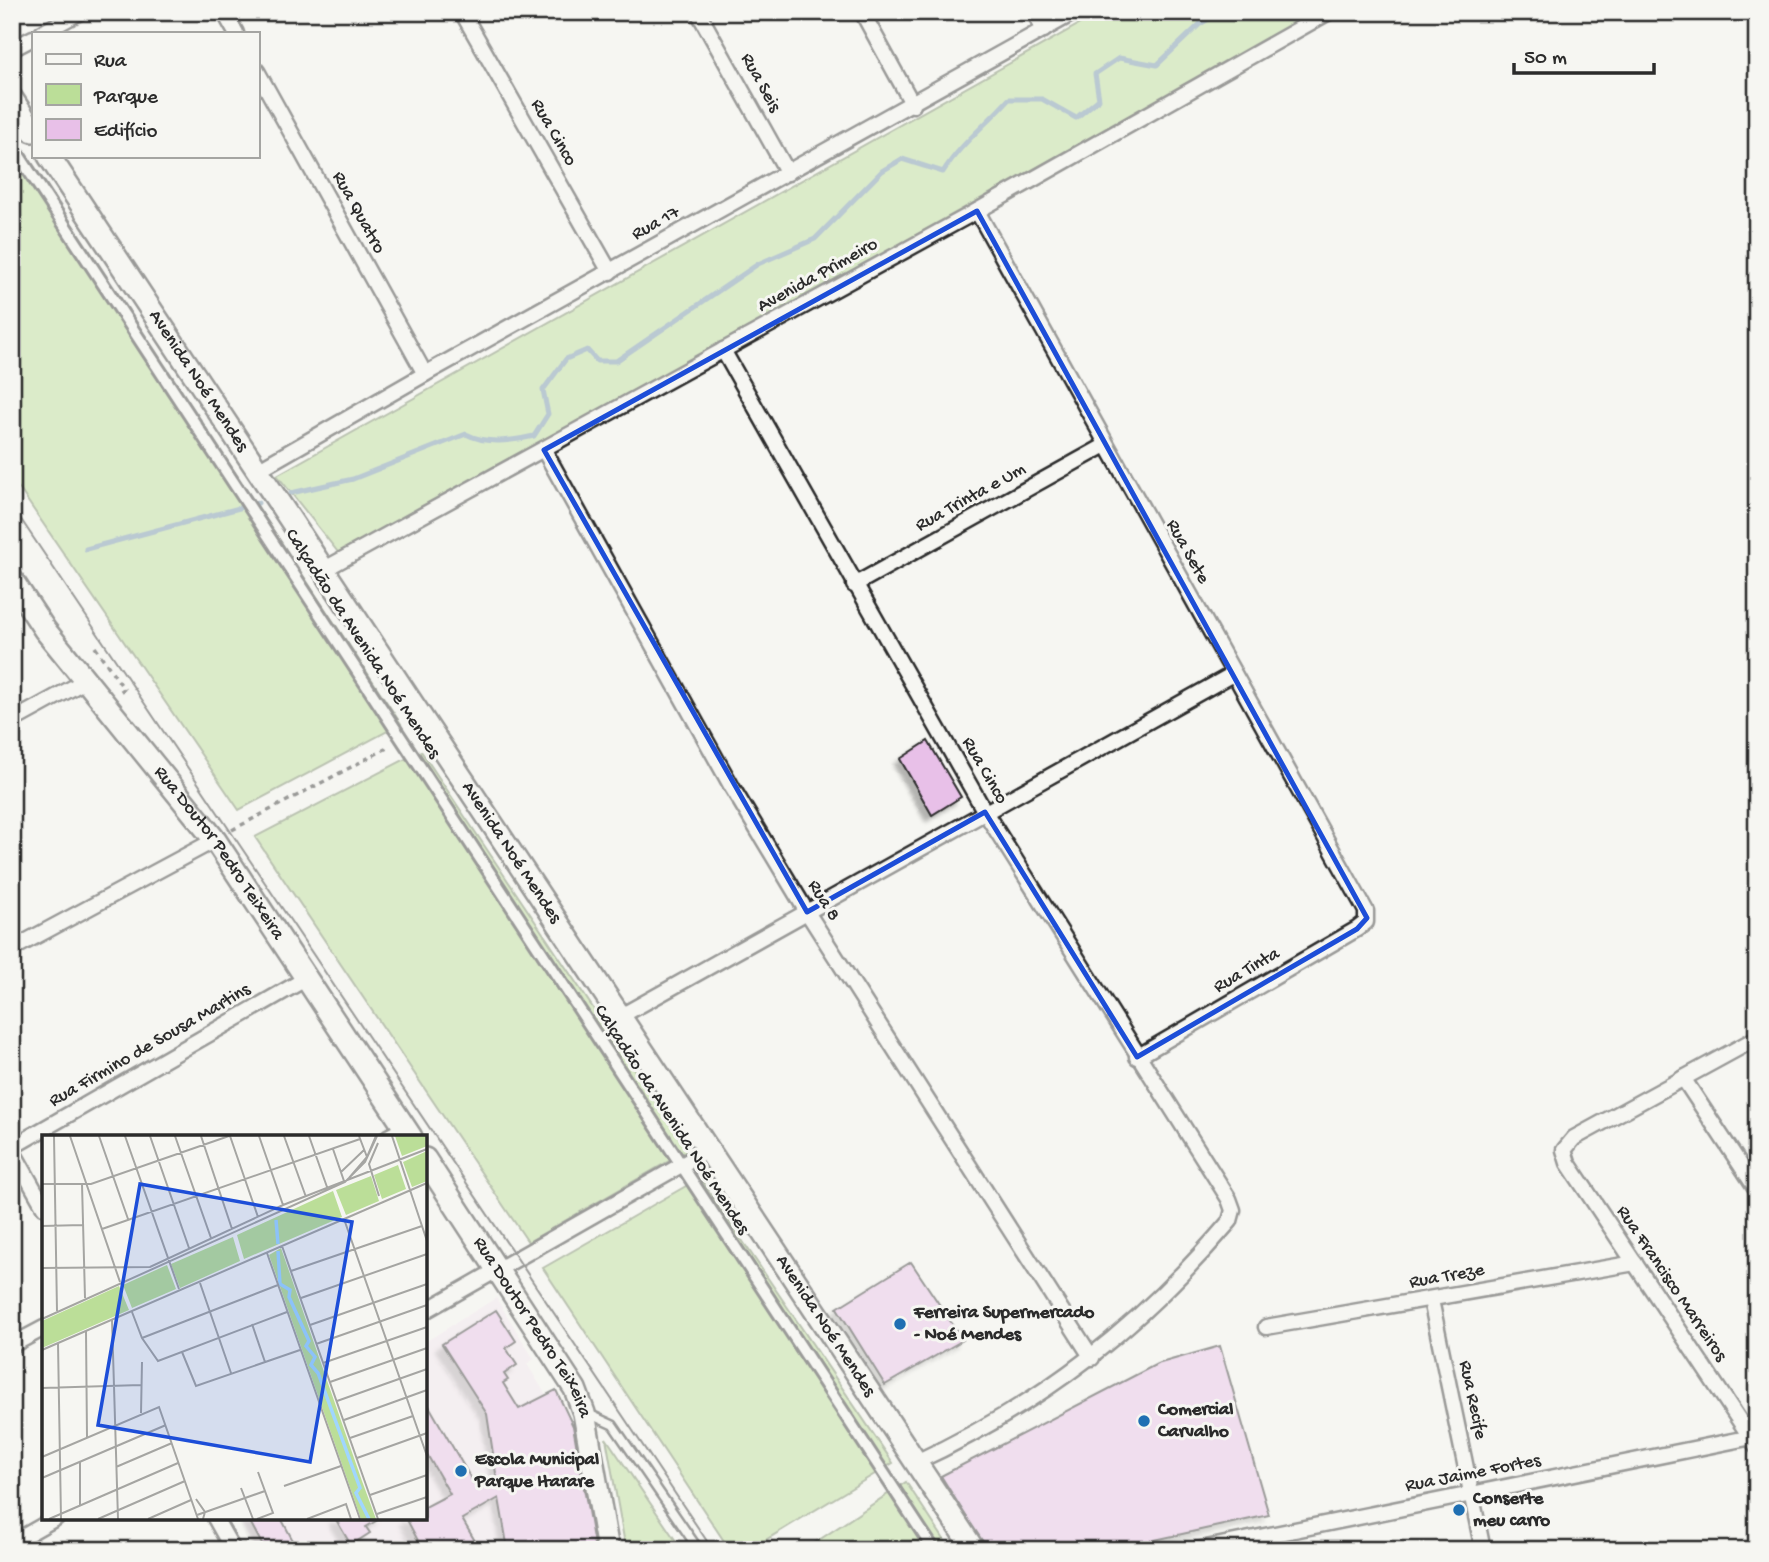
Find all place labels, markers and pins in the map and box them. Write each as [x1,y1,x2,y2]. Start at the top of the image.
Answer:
place label: Ferreira Supermercado - Noé Mendes [913,1302,1094,1347]
marker: Ferreira Supermercado - Noé Mendes [892,1316,908,1332]
place label: Comercial Carvalho [1157,1399,1234,1444]
marker: Comercial Carvalho [1136,1413,1152,1429]
place label: Escola Municipal Parque Itarare [474,1449,599,1494]
marker: Escola Municipal Parque Itarare [453,1463,469,1479]
place label: Conserte meu carro [1472,1488,1550,1533]
marker: Conserte meu carro [1451,1502,1467,1518]

